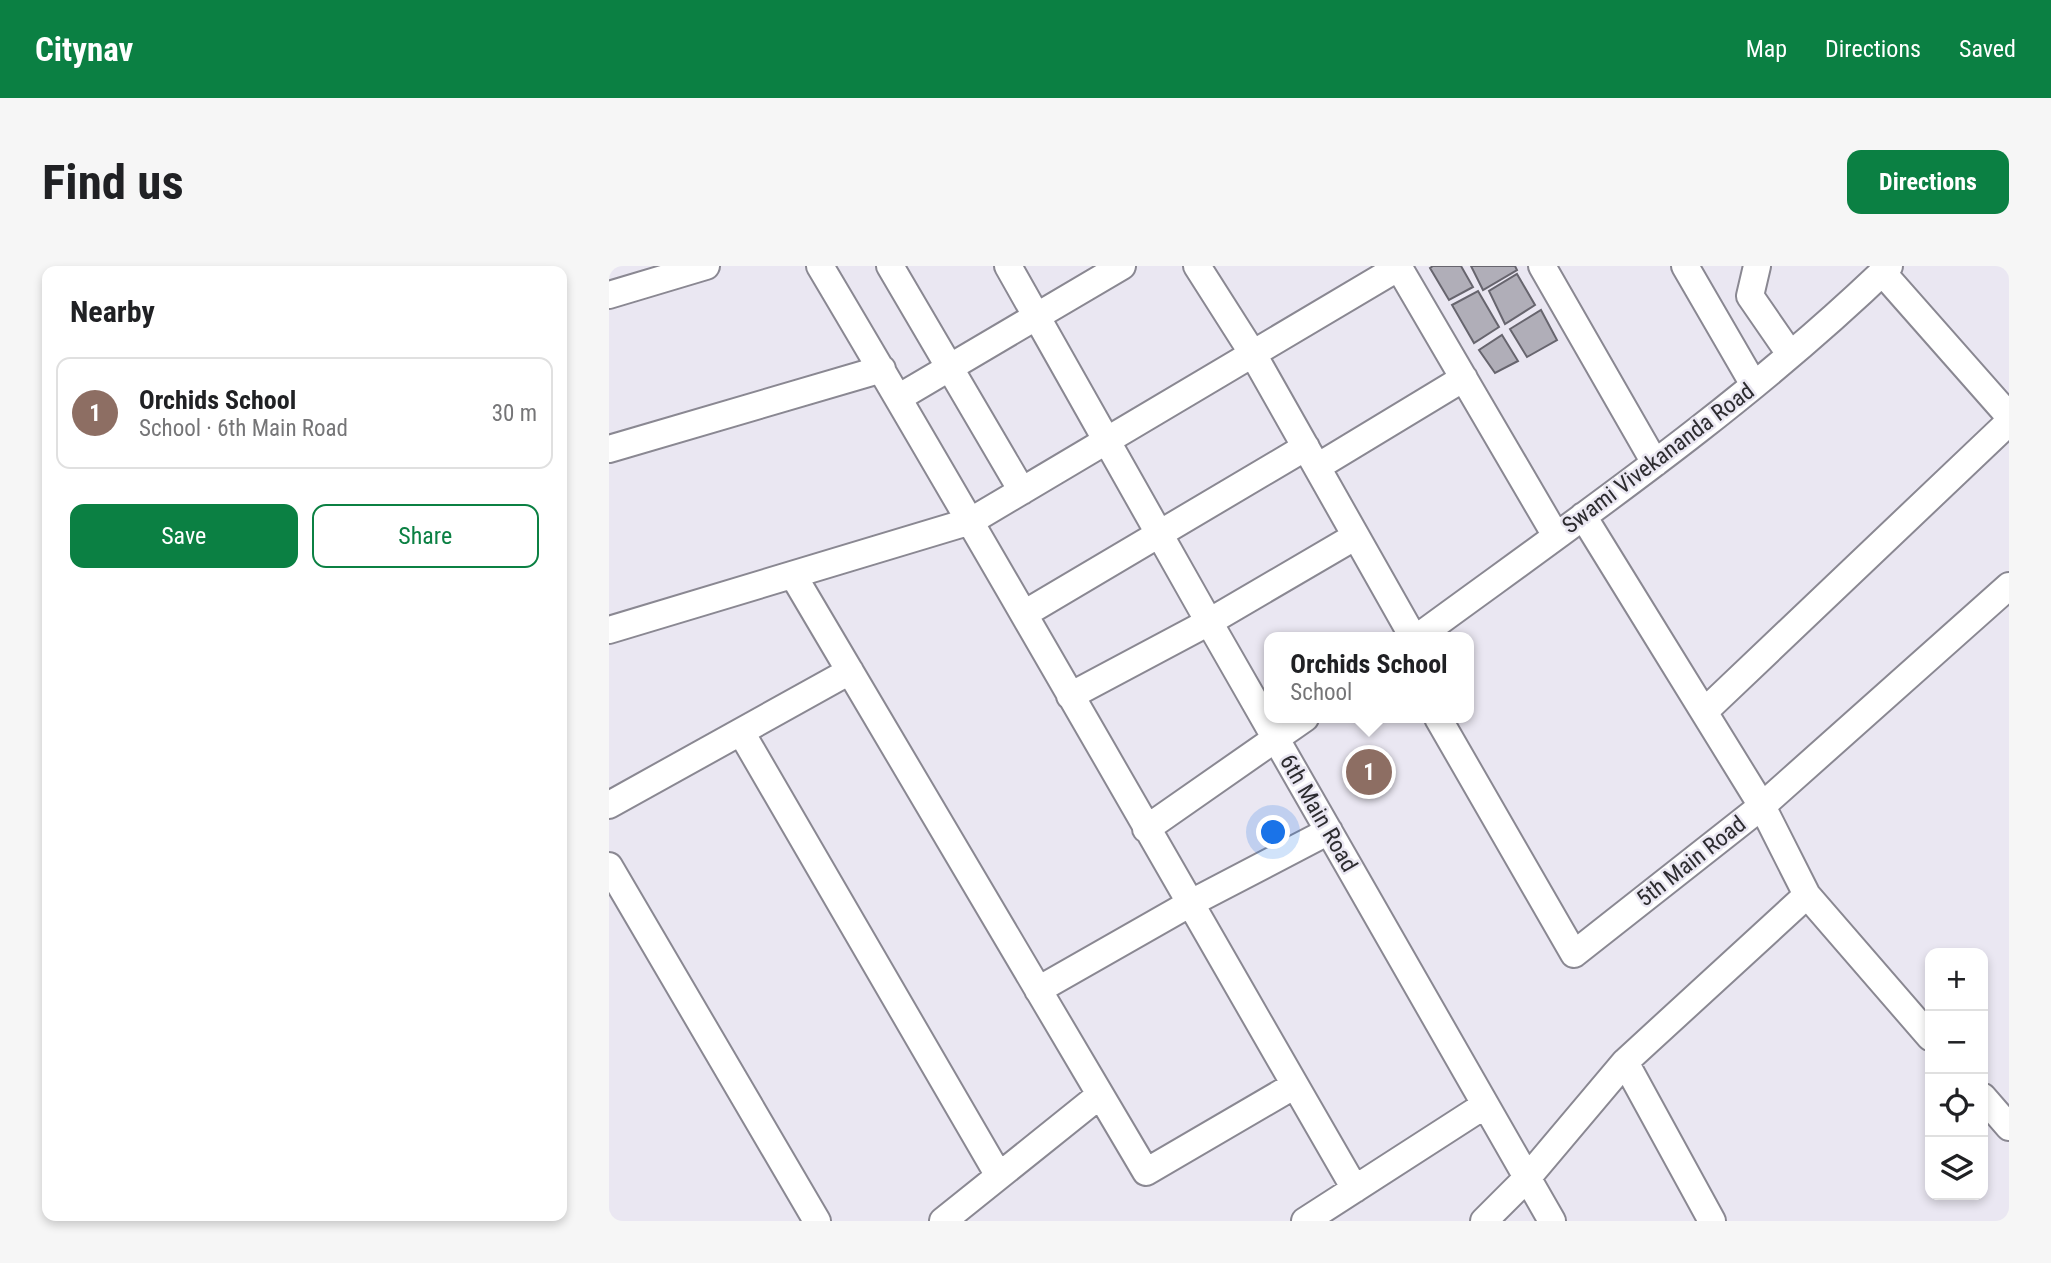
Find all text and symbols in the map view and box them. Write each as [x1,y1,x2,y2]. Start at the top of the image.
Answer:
text: Citynav [35,30,133,69]
text: Map [1746,35,1787,63]
text: Directions [1825,35,1921,63]
text: Saved [1959,35,2016,63]
button: Directions [1847,150,2009,214]
text: Find us [42,154,184,211]
text: Nearby [70,294,155,329]
street label: Swami Vivekananda Road [1557,378,1759,539]
text: Orchids School [139,385,296,415]
text: 1 [89,400,101,427]
text: 30 m [492,400,537,427]
text: School · 6th Main Road [139,415,348,442]
button: Save [70,504,298,568]
button: Share [312,504,539,568]
popup [1264,632,1474,723]
text: Orchids School [1290,649,1448,679]
text: School [1290,679,1352,706]
pin: 1 [1346,746,1392,798]
street label: 6th Main Road [1274,750,1363,877]
street label: 5th Main Road [1631,810,1751,912]
your location [1256,815,1290,849]
map controls [1925,948,1988,1200]
button: + [1925,948,1988,1011]
button: − [1925,1011,1988,1074]
button: locate [1925,1074,1988,1137]
button: layers [1925,1137,1988,1200]

